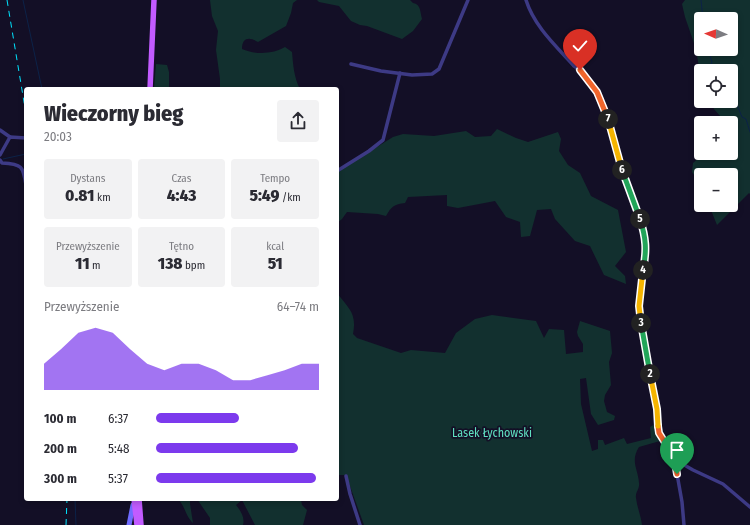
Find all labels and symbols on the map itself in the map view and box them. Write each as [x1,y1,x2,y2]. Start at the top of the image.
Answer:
north arrow [694,12,738,56]
pin [563,29,597,70]
pin: 7 [598,109,618,129]
pin: 6 [612,160,632,180]
pin: 5 [630,209,650,229]
pin: 4 [633,260,653,280]
pin: 3 [631,313,651,333]
pin: 2 [640,364,660,384]
park label: Lasek Łychowski [452,426,532,440]
pin [660,433,694,474]

